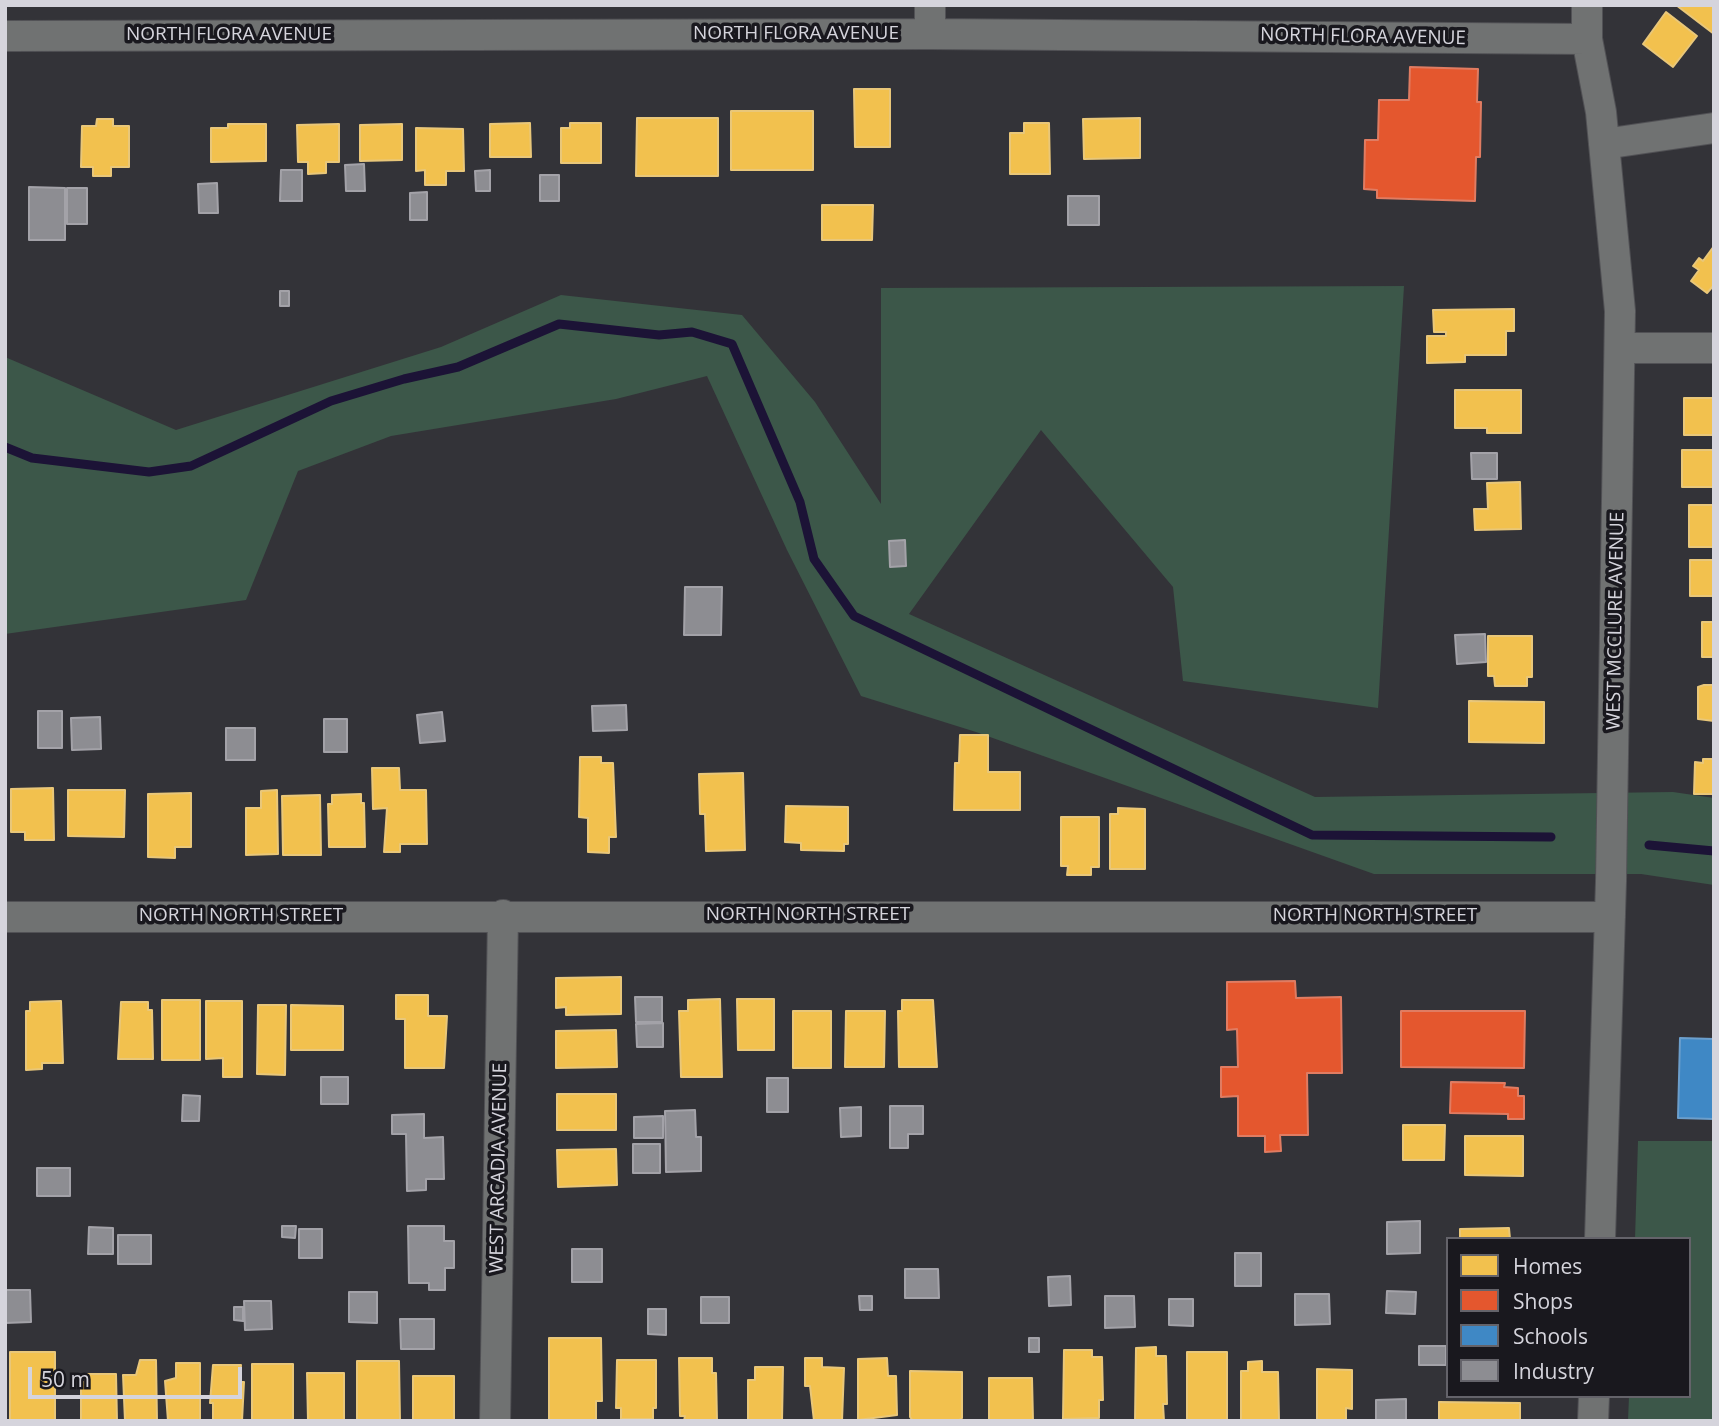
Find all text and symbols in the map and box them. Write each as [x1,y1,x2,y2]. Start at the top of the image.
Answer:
street label: NORTH FLORA AVENUE [693,23,899,45]
street label: NORTH FLORA AVENUE [126,24,332,46]
street label: NORTH FLORA AVENUE [1260,24,1466,50]
street label: WEST MCCLURE AVENUE [1603,512,1629,730]
street label: NORTH NORTH STREET [706,904,910,926]
street label: NORTH NORTH STREET [139,905,343,927]
street label: NORTH NORTH STREET [1273,905,1477,927]
street label: WEST ARCADIA AVENUE [486,1063,512,1273]
legend [1446,1237,1691,1398]
text: Homes [1513,1252,1582,1280]
text: Shops [1513,1287,1573,1315]
text: Schools [1513,1322,1588,1350]
scale bar [32,1352,245,1396]
text: Industry [1513,1357,1594,1385]
text: 50 m [41,1365,90,1393]

